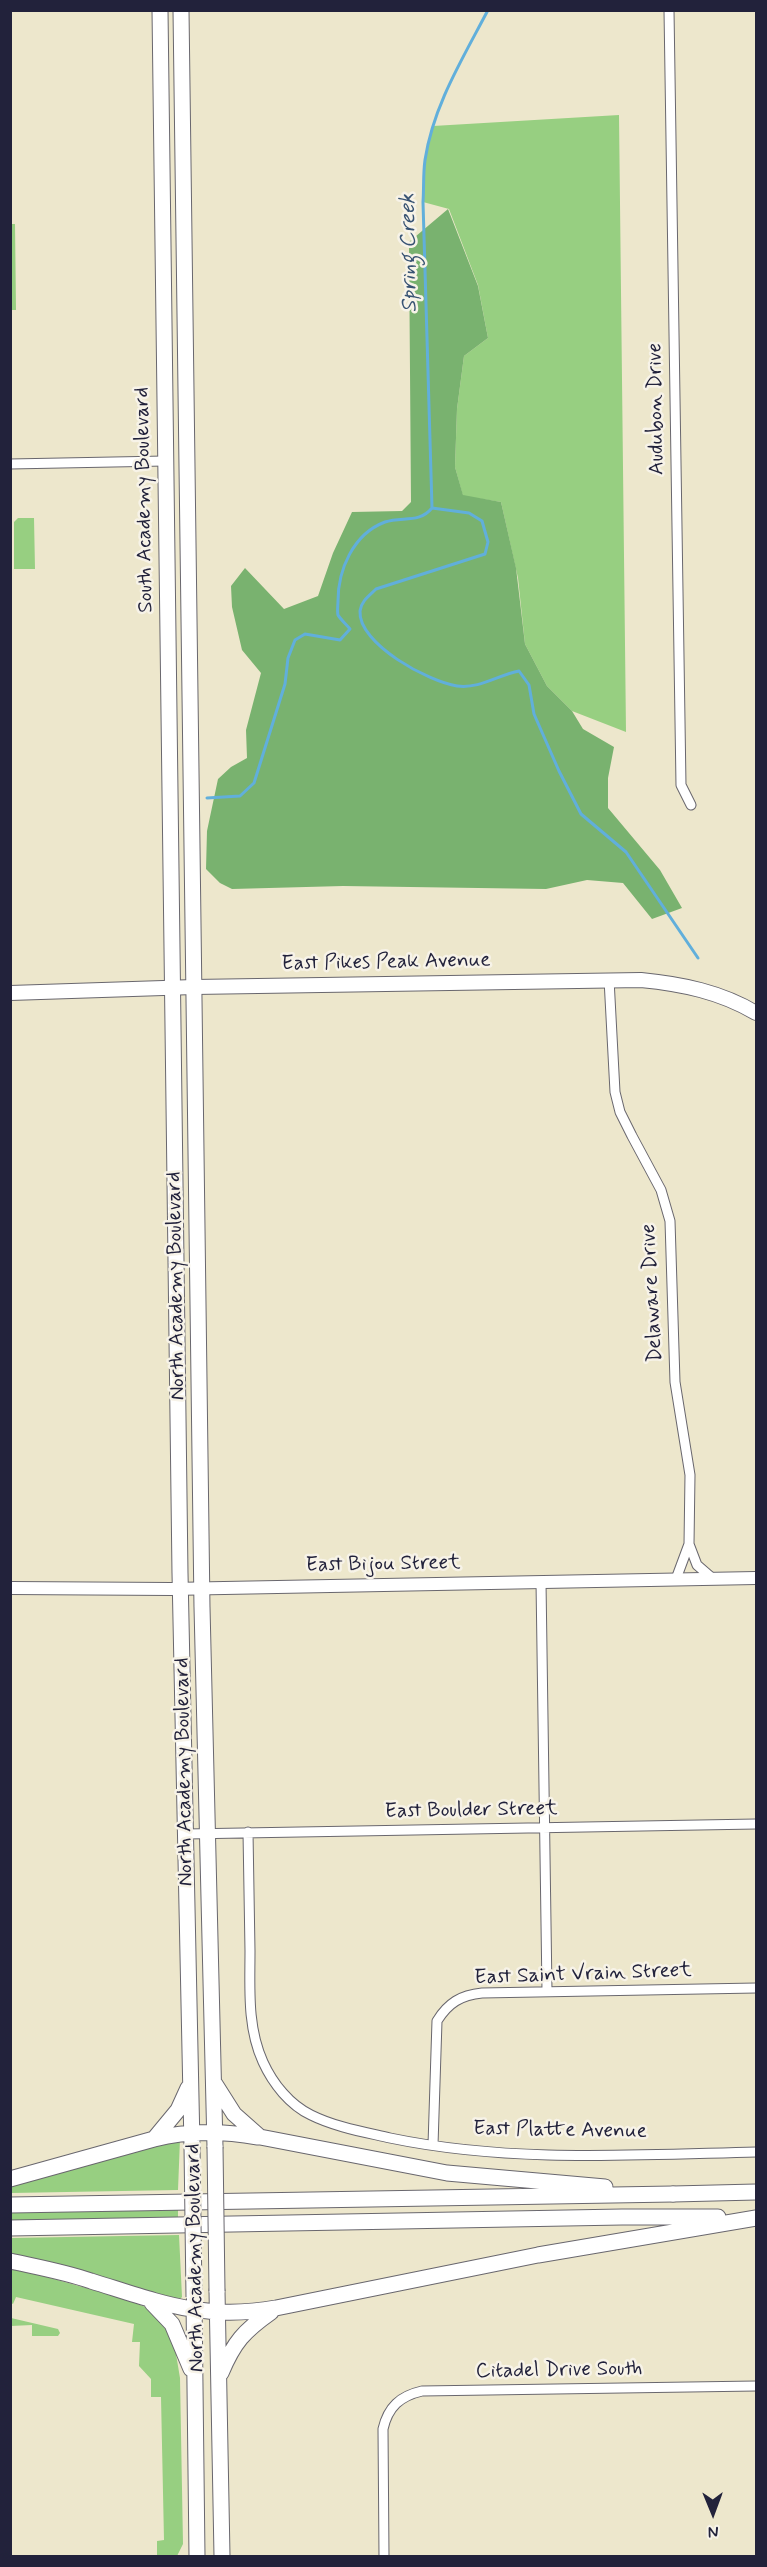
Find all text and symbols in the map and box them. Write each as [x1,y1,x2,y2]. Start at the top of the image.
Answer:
water label: Spring Creek [396,193,424,313]
street label: Audubon Drive [643,343,671,475]
street label: South Academy Boulevard [130,387,160,613]
street label: East Pikes Peak Avenue [281,949,491,977]
street label: North Academy Boulevard [162,1171,192,1401]
street label: Delaware Drive [637,1223,669,1363]
street label: East Bijou Street [305,1551,461,1579]
street label: North Academy Boulevard [170,1657,200,1887]
street label: East Boulder Street [384,1797,558,1825]
street label: East Saint Vrain Street [474,1959,692,1991]
street label: East Platte Avenue [473,2117,647,2145]
street label: North Academy Boulevard [181,2143,211,2373]
street label: Citadel Drive South [476,2357,642,2385]
north arrow [683,2483,743,2543]
text: N [708,2521,719,2542]

